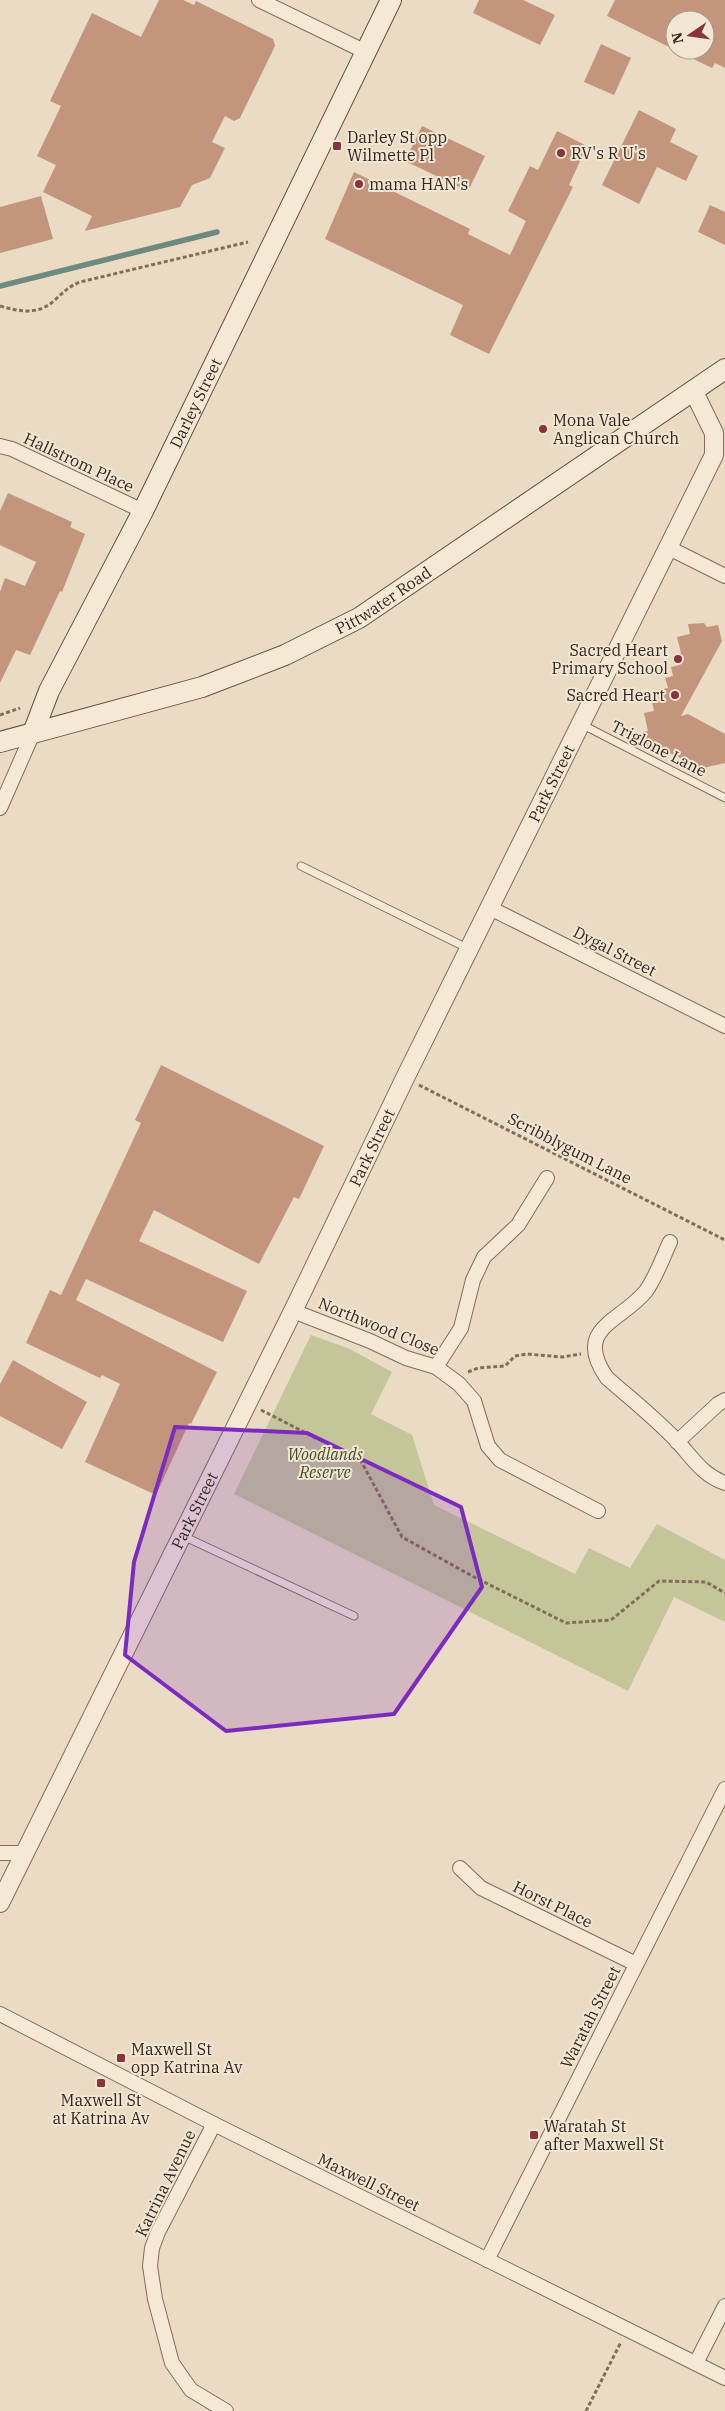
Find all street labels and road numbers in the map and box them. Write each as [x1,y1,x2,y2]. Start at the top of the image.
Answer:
street label: Darley Street [165,354,226,451]
street label: Hallstrom Place [21,428,137,496]
street label: Pittwater Road [332,562,435,638]
street label: Triglone Lane [608,715,710,781]
street label: Park Street [524,741,579,825]
street label: Dygal Street [570,922,660,981]
street label: Park Street [344,1105,399,1189]
street label: Scribblygum Lane [505,1108,635,1188]
street label: Northwood Close [316,1293,442,1359]
street label: Park Street [167,1468,222,1552]
street label: Horst Place [510,1876,596,1932]
street label: Waratah Street [556,1962,624,2071]
street label: Katrina Avenue [131,2126,199,2240]
street label: Maxwell Street [315,2149,423,2215]

